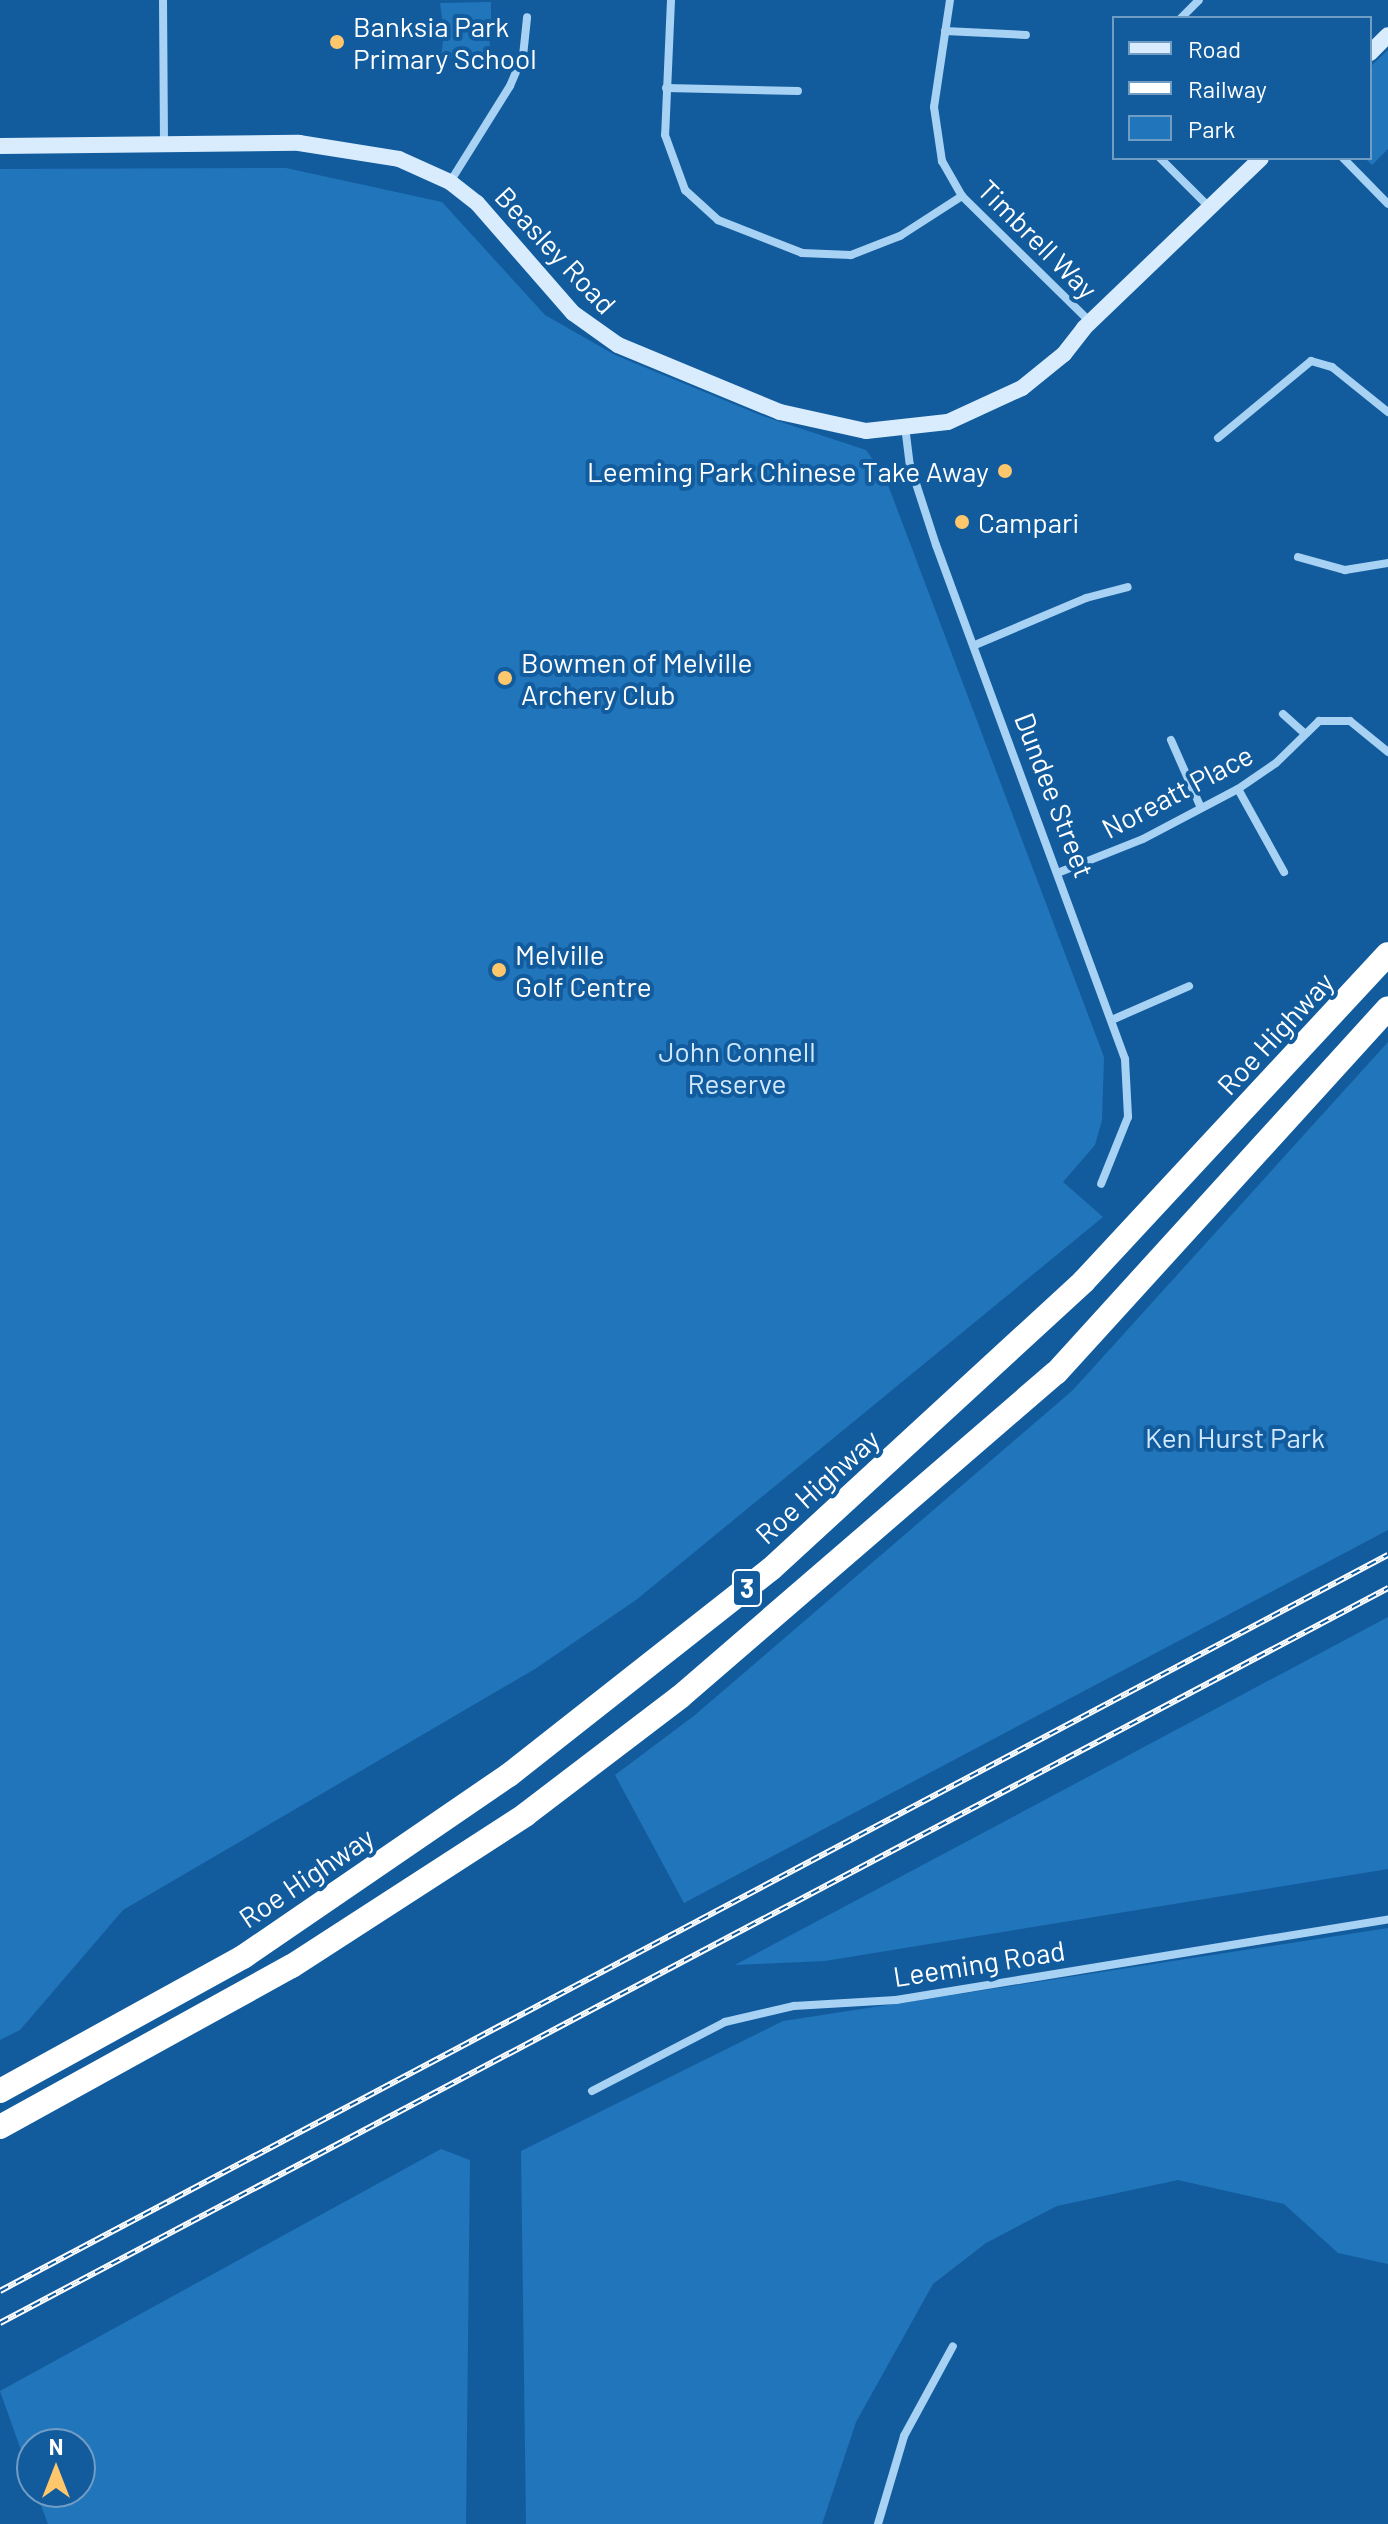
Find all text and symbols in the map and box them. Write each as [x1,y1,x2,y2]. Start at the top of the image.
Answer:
place label: Banksia Park Primary School [353,9,537,75]
legend [1112,16,1372,160]
marker: Banksia Park Primary School [328,33,346,51]
text: Road [1188,34,1241,63]
text: Railway [1188,74,1267,103]
text: Park [1188,114,1235,143]
street label: Timbrell Way [971,172,1105,306]
street label: Beasley Road [489,179,623,321]
place label: Leeming Park Chinese Take Away [587,454,989,488]
marker: Leeming Park Chinese Take Away [996,462,1014,480]
place label: Campari [978,505,1079,539]
marker: Campari [953,513,971,531]
place label: Bowmen of Melville Archery Club [521,645,752,711]
marker: Bowmen of Melville Archery Club [496,669,514,687]
street label: Dundee Street [1008,708,1102,882]
street label: Noreatt Place [1096,737,1258,845]
place label: Melville Golf Centre [515,937,652,1003]
marker: Melville Golf Centre [490,961,508,979]
street label: Roe Highway [1210,965,1340,1101]
park label: John Connell Reserve [658,1034,816,1100]
park label: Ken Hurst Park [1145,1420,1325,1454]
street label: Roe Highway [748,1422,886,1550]
road number: 3 [731,1566,763,1610]
street label: Roe Highway [232,1820,380,1934]
street label: Leeming Road [891,1933,1067,1993]
north arrow [16,2428,96,2508]
text: N [49,2433,63,2459]

